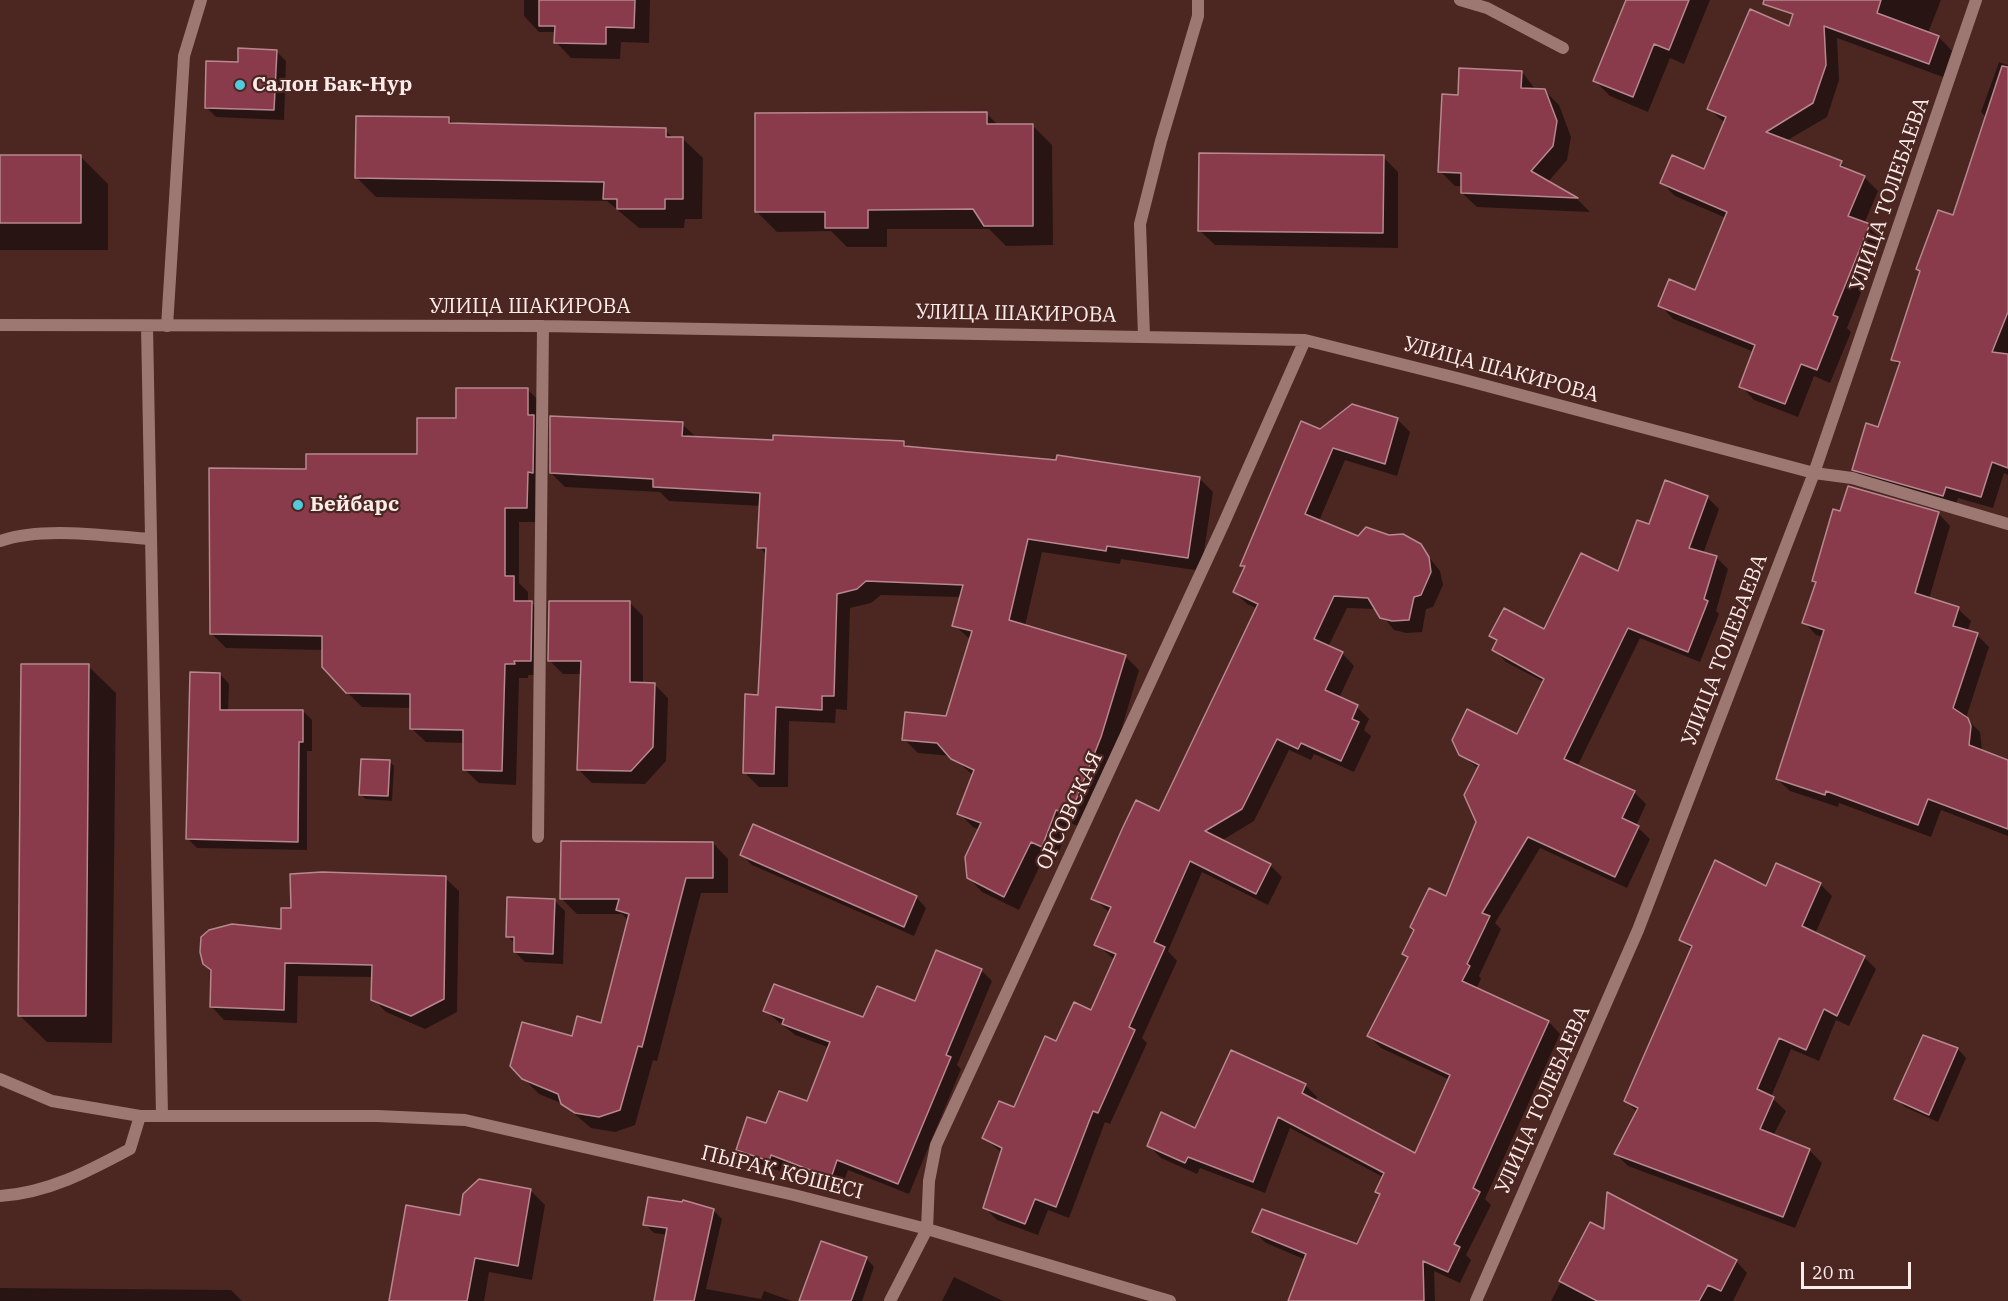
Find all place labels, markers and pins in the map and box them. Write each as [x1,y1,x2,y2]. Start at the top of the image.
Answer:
place label: Салон Бак-Нур [252,72,412,98]
marker: Салон Бак-Нур [233,78,247,92]
place label: Бейбарс [310,492,399,518]
marker: Бейбарс [291,498,305,512]

